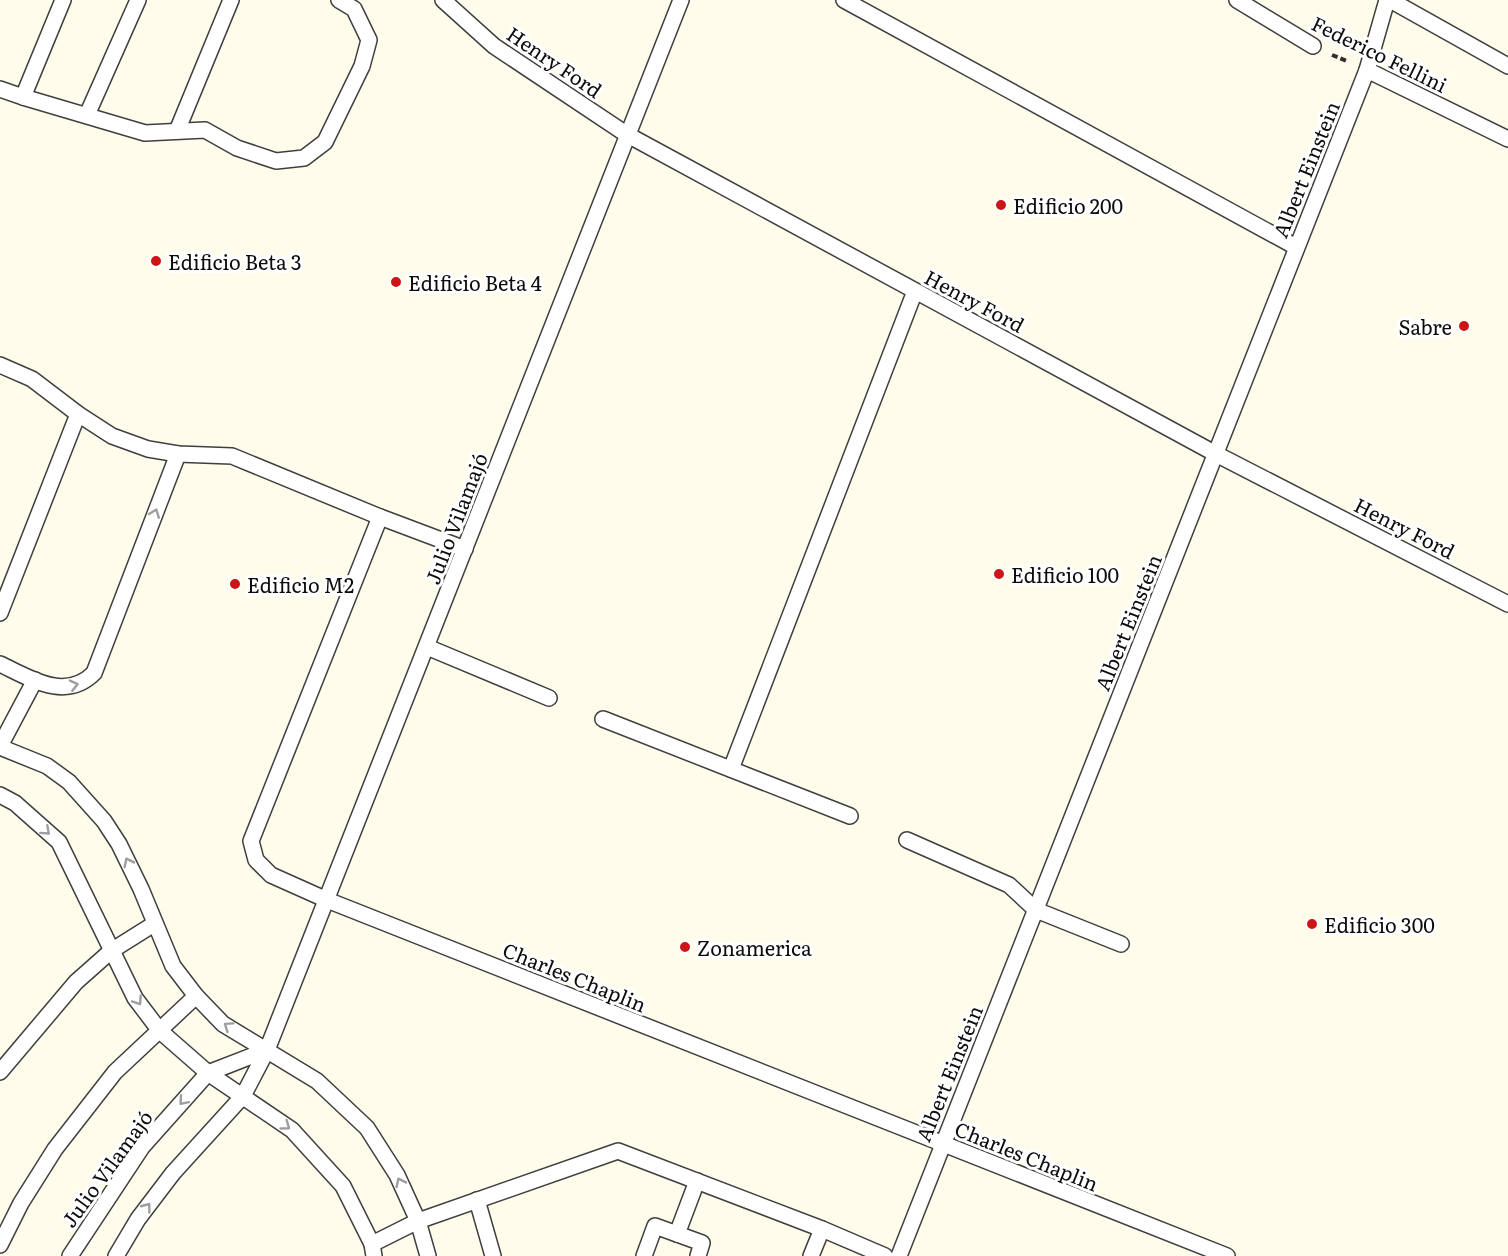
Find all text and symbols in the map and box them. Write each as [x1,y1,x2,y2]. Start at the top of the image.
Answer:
street label: Federico Fellini [1307,7,1453,99]
street label: Henry Ford [501,18,609,104]
street label: Albert Einstein [1264,96,1346,242]
place label: Edificio 200 [1013,190,1123,220]
marker: Edificio 200 [994,198,1008,212]
place label: Edificio Beta 3 [168,246,302,276]
marker: Edificio Beta 3 [149,254,163,268]
street label: Henry Ford [920,261,1030,339]
place label: Edificio Beta 4 [408,267,542,297]
marker: Edificio Beta 4 [389,275,403,289]
place label: Sabre [1398,311,1452,341]
marker: Sabre [1457,319,1471,333]
street label: Julio Vilamajó [416,448,494,588]
street label: Henry Ford [1349,489,1461,565]
one-way arrow [148,509,161,519]
street label: Albert Einstein [1086,549,1168,695]
place label: Edificio 100 [1011,559,1119,589]
marker: Edificio 100 [992,567,1006,581]
place label: Edificio M2 [247,569,354,599]
marker: Edificio M2 [228,577,242,591]
one-way arrow [69,679,79,692]
one-way arrow [39,824,50,835]
one-way arrow [123,857,135,868]
place label: Edificio 300 [1324,909,1435,939]
marker: Edificio 300 [1305,917,1319,931]
place label: Zonamerica [697,932,812,962]
street label: Charles Chaplin [499,934,651,1018]
marker: Zonamerica [678,940,692,954]
one-way arrow [131,994,142,1005]
street label: Albert Einstein [907,1000,989,1146]
one-way arrow [223,1022,234,1033]
one-way arrow [179,1094,190,1105]
street label: Julio Vilamajó [53,1103,159,1233]
street label: Charles Chaplin [951,1113,1103,1197]
one-way arrow [279,1119,290,1130]
one-way arrow [395,1177,407,1188]
one-way arrow [140,1202,151,1213]

